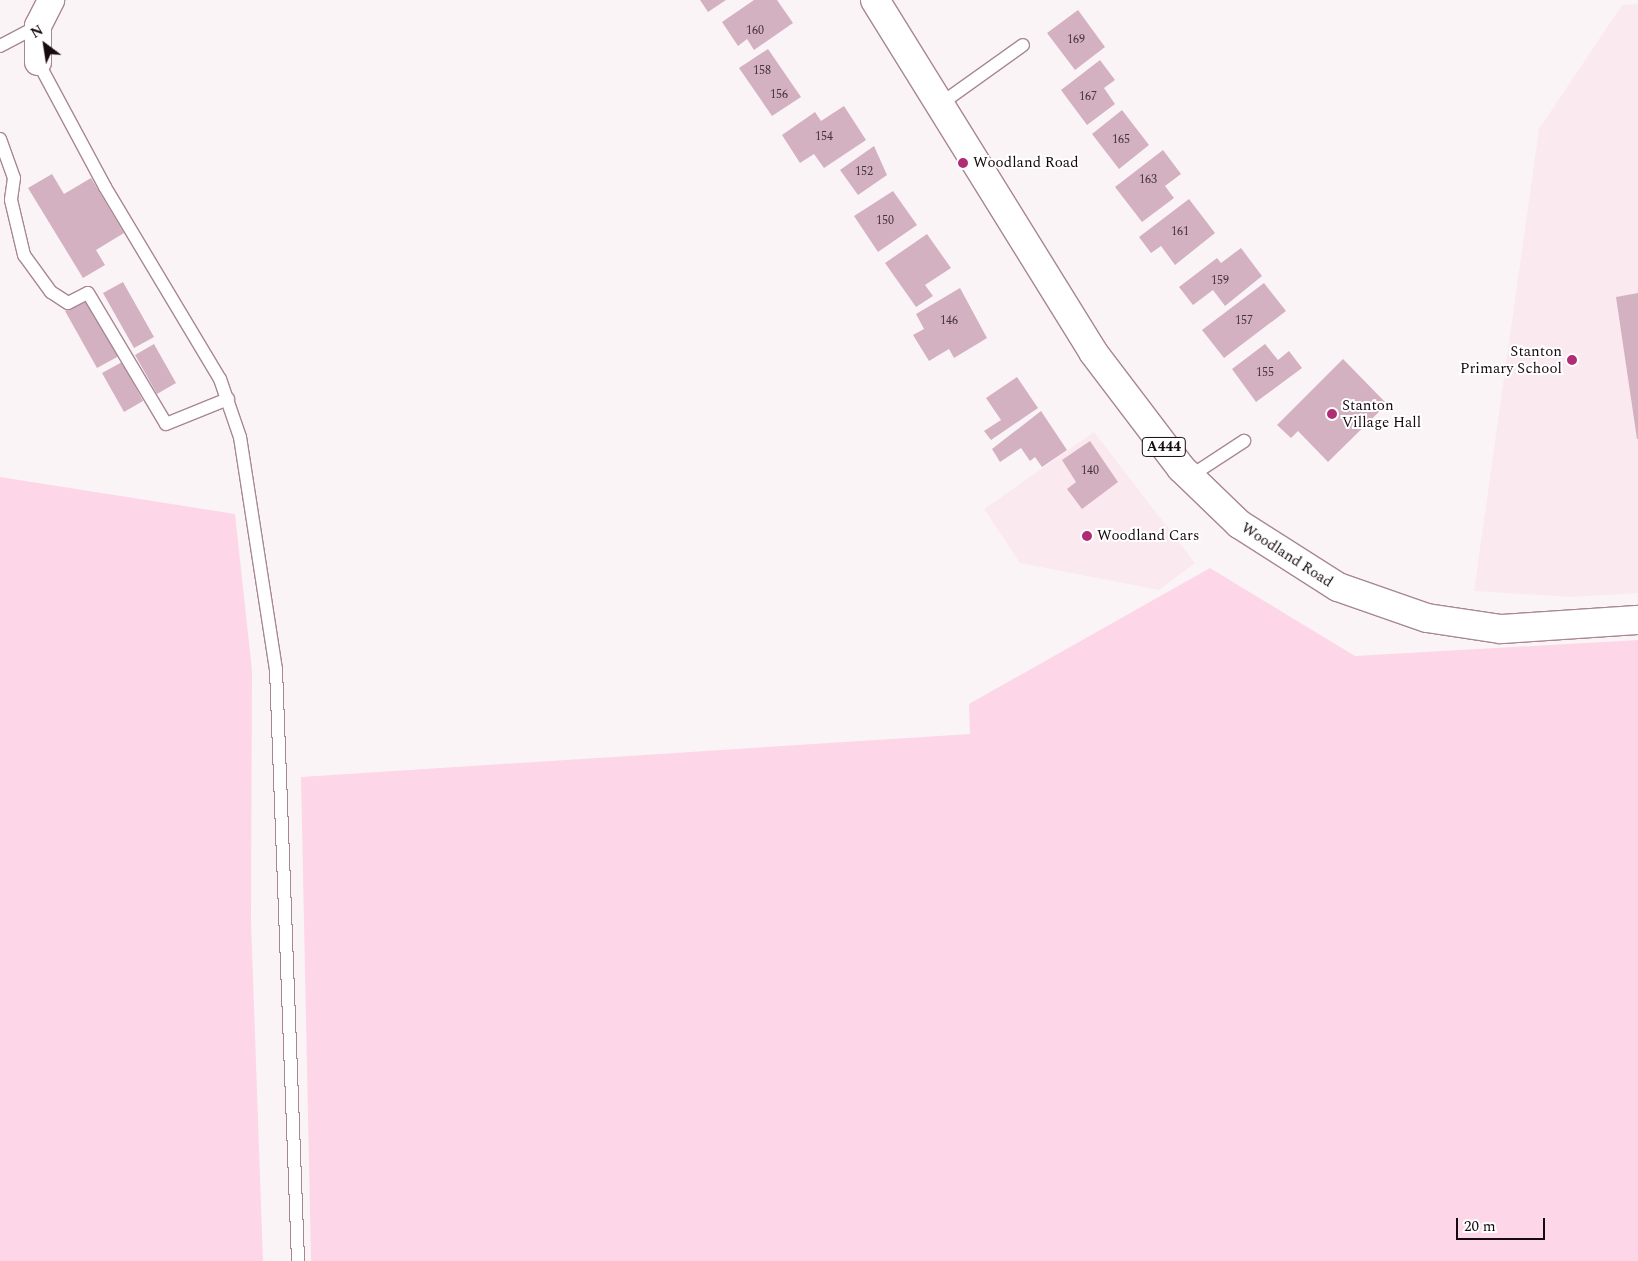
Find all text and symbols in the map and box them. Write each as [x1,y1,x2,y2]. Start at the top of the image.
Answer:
north arrow [20,20,70,70]
text: N [27,20,47,44]
house number: 160 [746,24,764,38]
house number: 169 [1067,33,1085,47]
house number: 158 [753,64,771,78]
house number: 156 [770,88,788,102]
house number: 167 [1079,90,1097,104]
house number: 154 [815,130,833,144]
house number: 165 [1112,133,1130,147]
place label: Woodland Road [973,154,1079,172]
marker: Woodland Road [957,157,969,169]
house number: 152 [855,165,873,179]
house number: 163 [1139,173,1157,187]
house number: 150 [876,214,894,228]
house number: 161 [1171,225,1189,239]
house number: 159 [1211,274,1229,288]
house number: 146 [940,314,958,328]
house number: 157 [1235,314,1253,328]
place label: Stanton Primary School [1460,342,1562,377]
marker: Stanton Primary School [1566,354,1578,366]
house number: 155 [1256,366,1274,380]
place label: Stanton Village Hall [1342,396,1421,431]
marker: Stanton Village Hall [1326,408,1338,420]
road number: A444 [1142,436,1186,458]
house number: 140 [1081,464,1099,478]
street label: Woodland Road [1238,519,1336,591]
place label: Woodland Cars [1097,527,1199,545]
marker: Woodland Cars [1081,530,1093,542]
scale bar [1458,1208,1547,1240]
text: 20 m [1464,1215,1496,1238]

